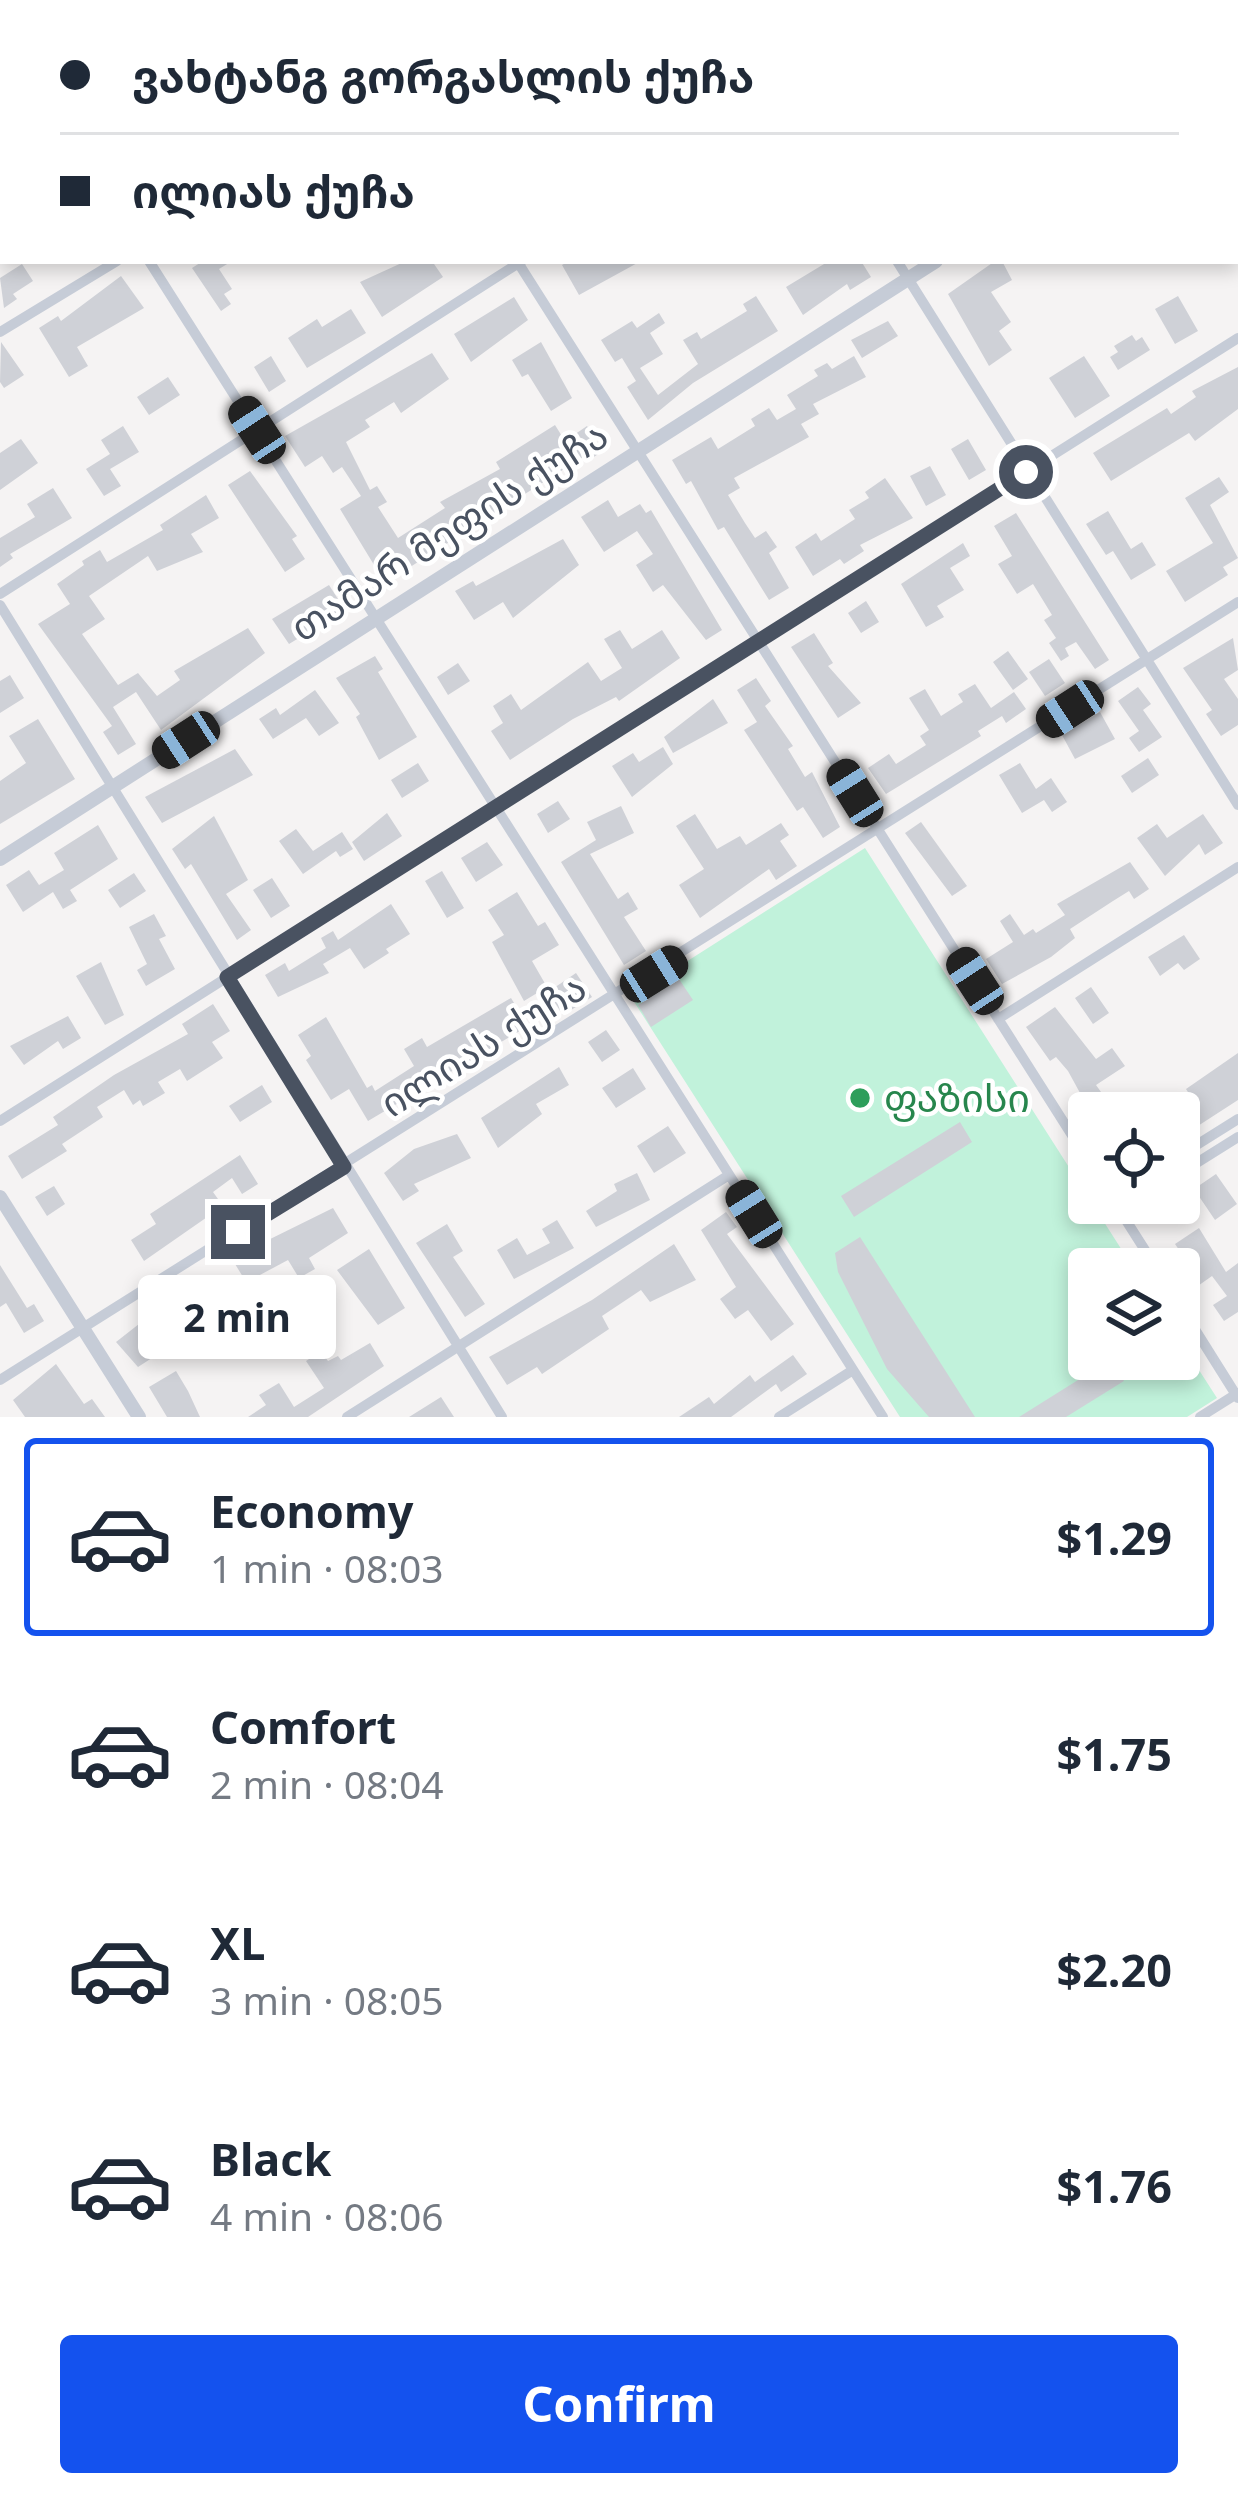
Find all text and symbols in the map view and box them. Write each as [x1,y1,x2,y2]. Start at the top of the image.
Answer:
text: ვახტანგ გორგასლის ქუჩა [132,45,754,106]
text: ილიას ქუჩა [132,160,415,221]
car [222,390,292,470]
street label: თამარ მეფის ქუჩა [279,407,617,652]
route start [999,445,1053,499]
car [1030,674,1110,744]
car [146,705,226,775]
car [821,753,889,833]
car [614,940,694,1008]
car [940,941,1010,1021]
street label: ილიას ქუჩა [369,959,595,1128]
place label: ფაზისი [884,1070,1030,1123]
marker: ფაზისი [847,1085,873,1111]
map controls [1068,1092,1200,1380]
button: locate [1068,1092,1200,1224]
car [720,1174,788,1254]
route end [211,1205,265,1259]
button: layers [1068,1248,1200,1380]
callout: 2 min [139,1274,337,1358]
text: 2 min [183,1290,291,1343]
text: Economy [210,1480,414,1541]
icon: car [66,1483,174,1591]
text: $1.29 [1056,1507,1172,1568]
text: 1 min · 08:03 [210,1541,444,1594]
text: Comfort [210,1696,396,1757]
icon: car [66,1699,174,1807]
text: $1.75 [1056,1723,1172,1784]
text: 2 min · 08:04 [210,1757,444,1810]
text: XL [210,1912,265,1973]
icon: car [66,1915,174,2023]
text: $2.20 [1056,1939,1172,2000]
text: 3 min · 08:05 [210,1973,444,2026]
text: Black [210,2128,331,2189]
icon: car [66,2131,174,2239]
text: $1.76 [1056,2155,1172,2216]
text: 4 min · 08:06 [210,2189,444,2242]
button: Confirm [60,2335,1178,2473]

